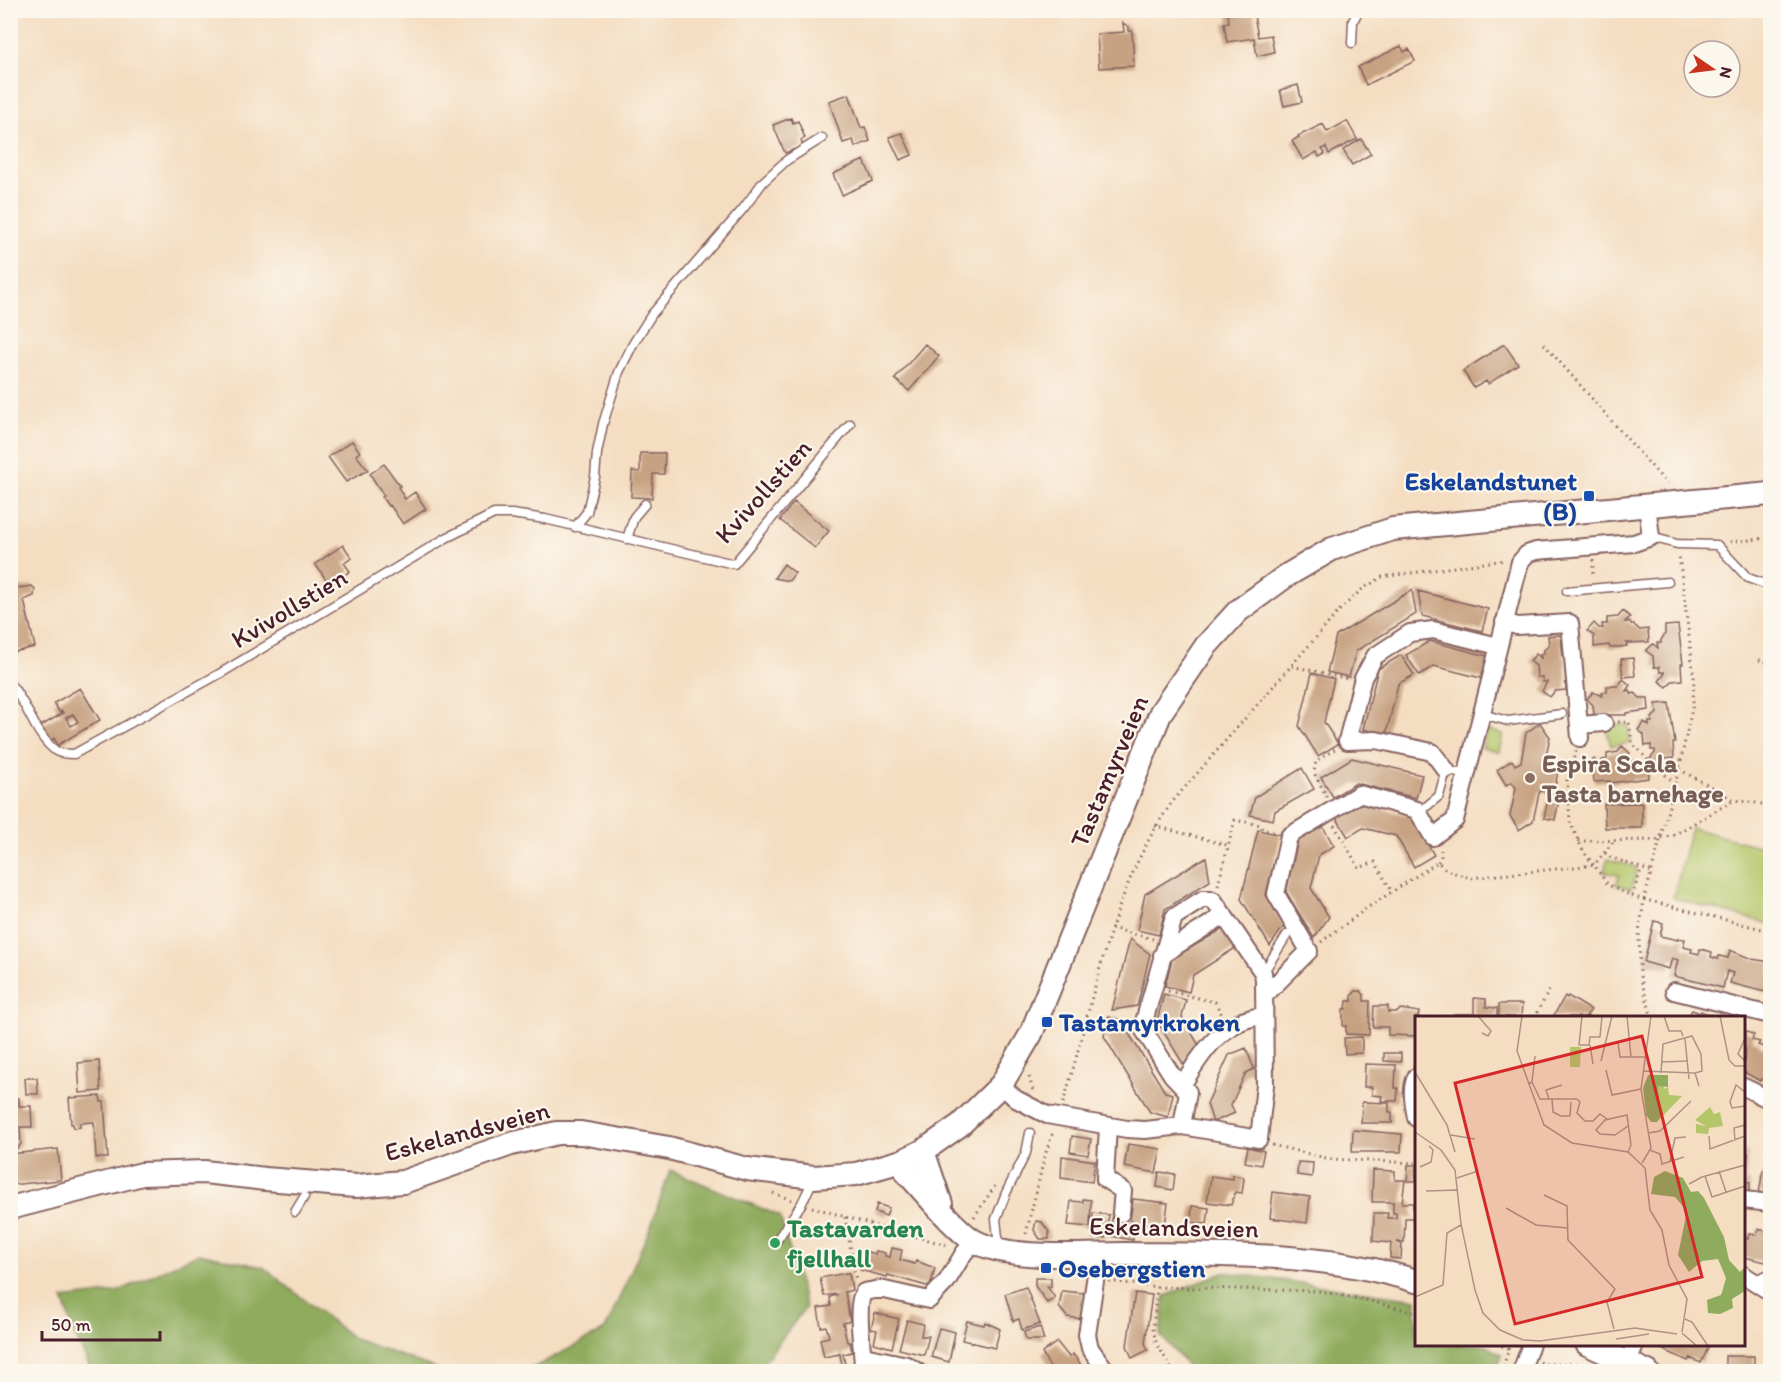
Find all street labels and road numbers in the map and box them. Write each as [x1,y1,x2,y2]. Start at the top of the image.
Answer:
street label: Kvivollstien [708,432,819,550]
street label: Kvivollstien [225,561,353,655]
street label: Tastamyrveien [1063,690,1155,852]
street label: Eskelandsveien [381,1094,553,1168]
street label: Eskelandsveien [1089,1210,1259,1244]

